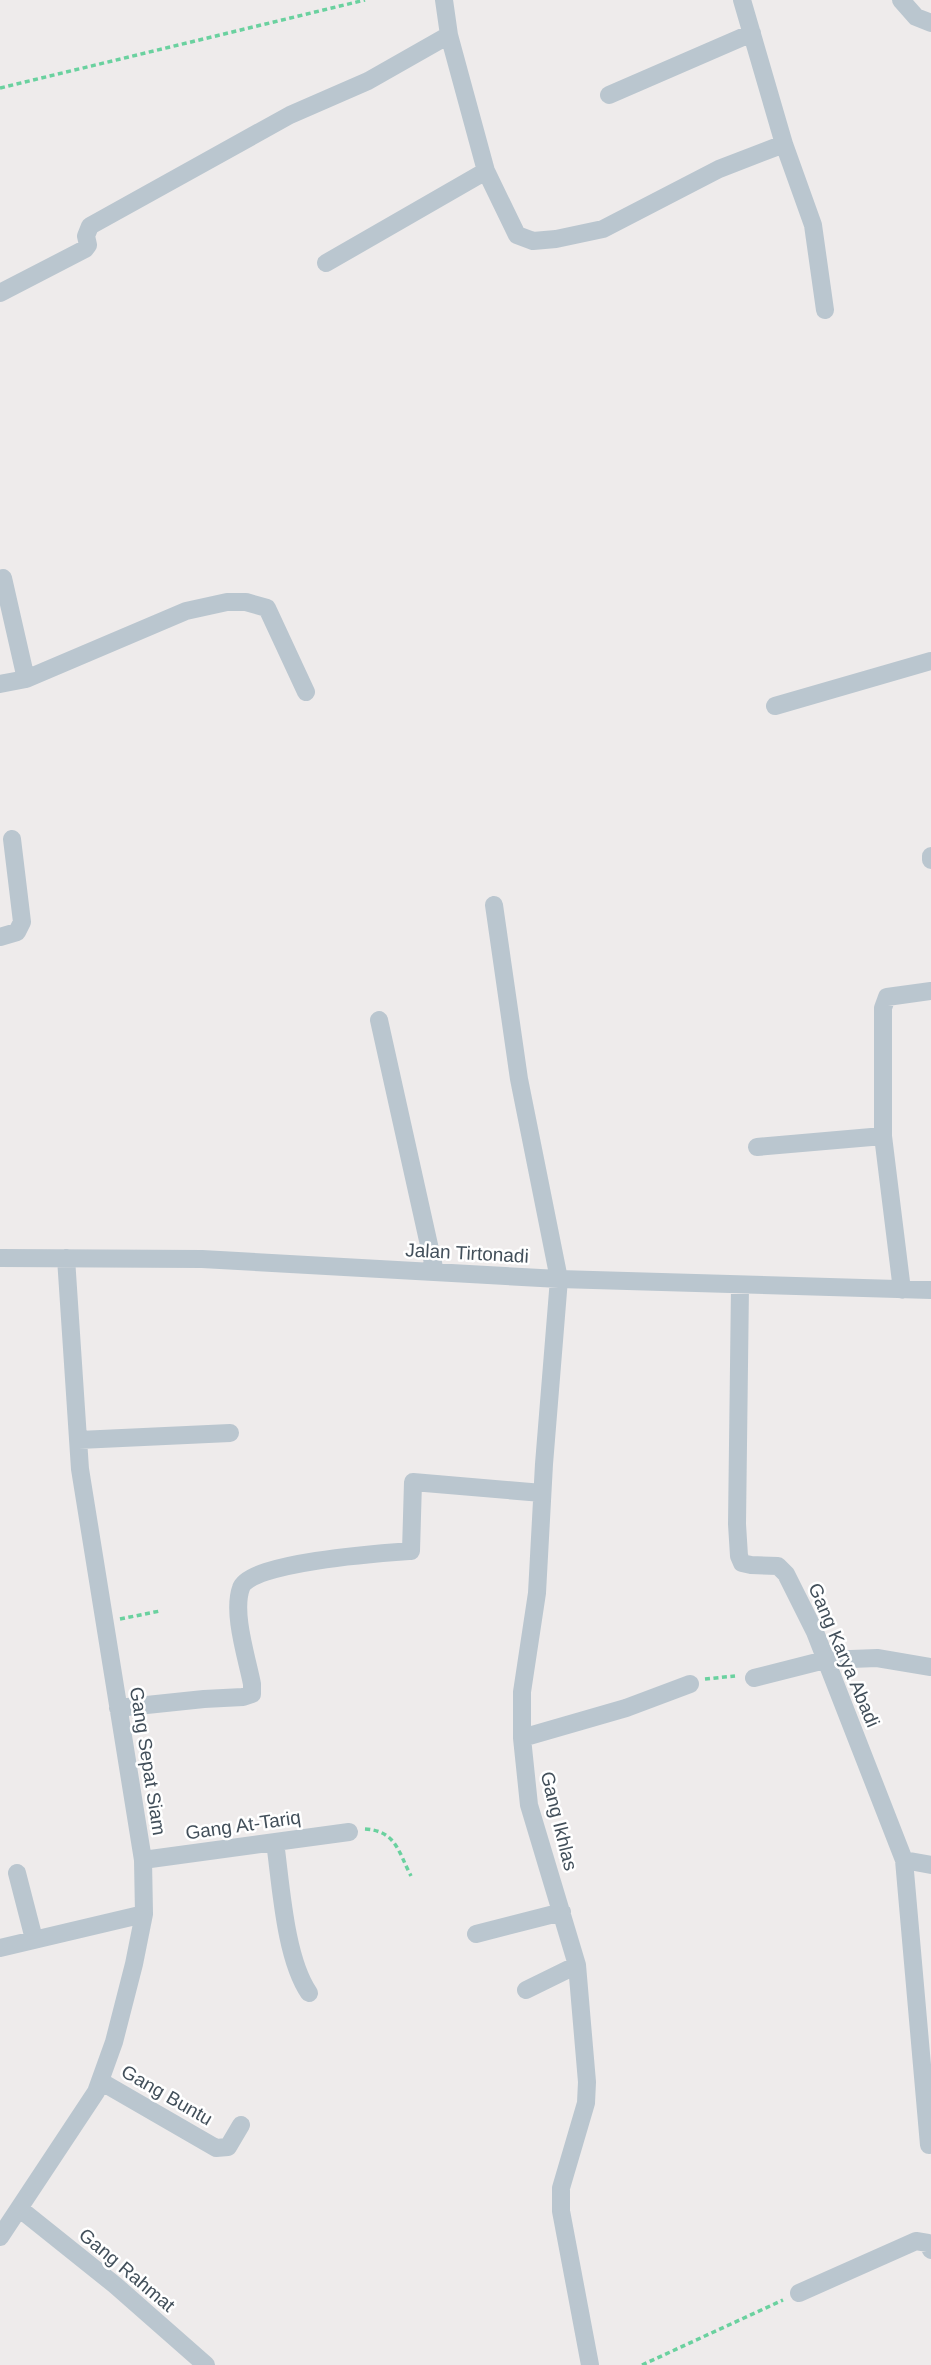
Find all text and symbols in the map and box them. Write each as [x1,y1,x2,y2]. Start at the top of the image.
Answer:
street label: Jalan Tirtonadi [405,1239,529,1267]
street label: Gang Karya Abadi [804,1580,884,1730]
street label: Gang Sepat Siam [126,1685,170,1837]
street label: Gang Ikhlas [537,1769,581,1873]
street label: Gang At-Tariq [184,1807,302,1843]
street label: Gang Buntu [118,2061,216,2129]
street label: Gang Rahmat [75,2224,180,2317]

